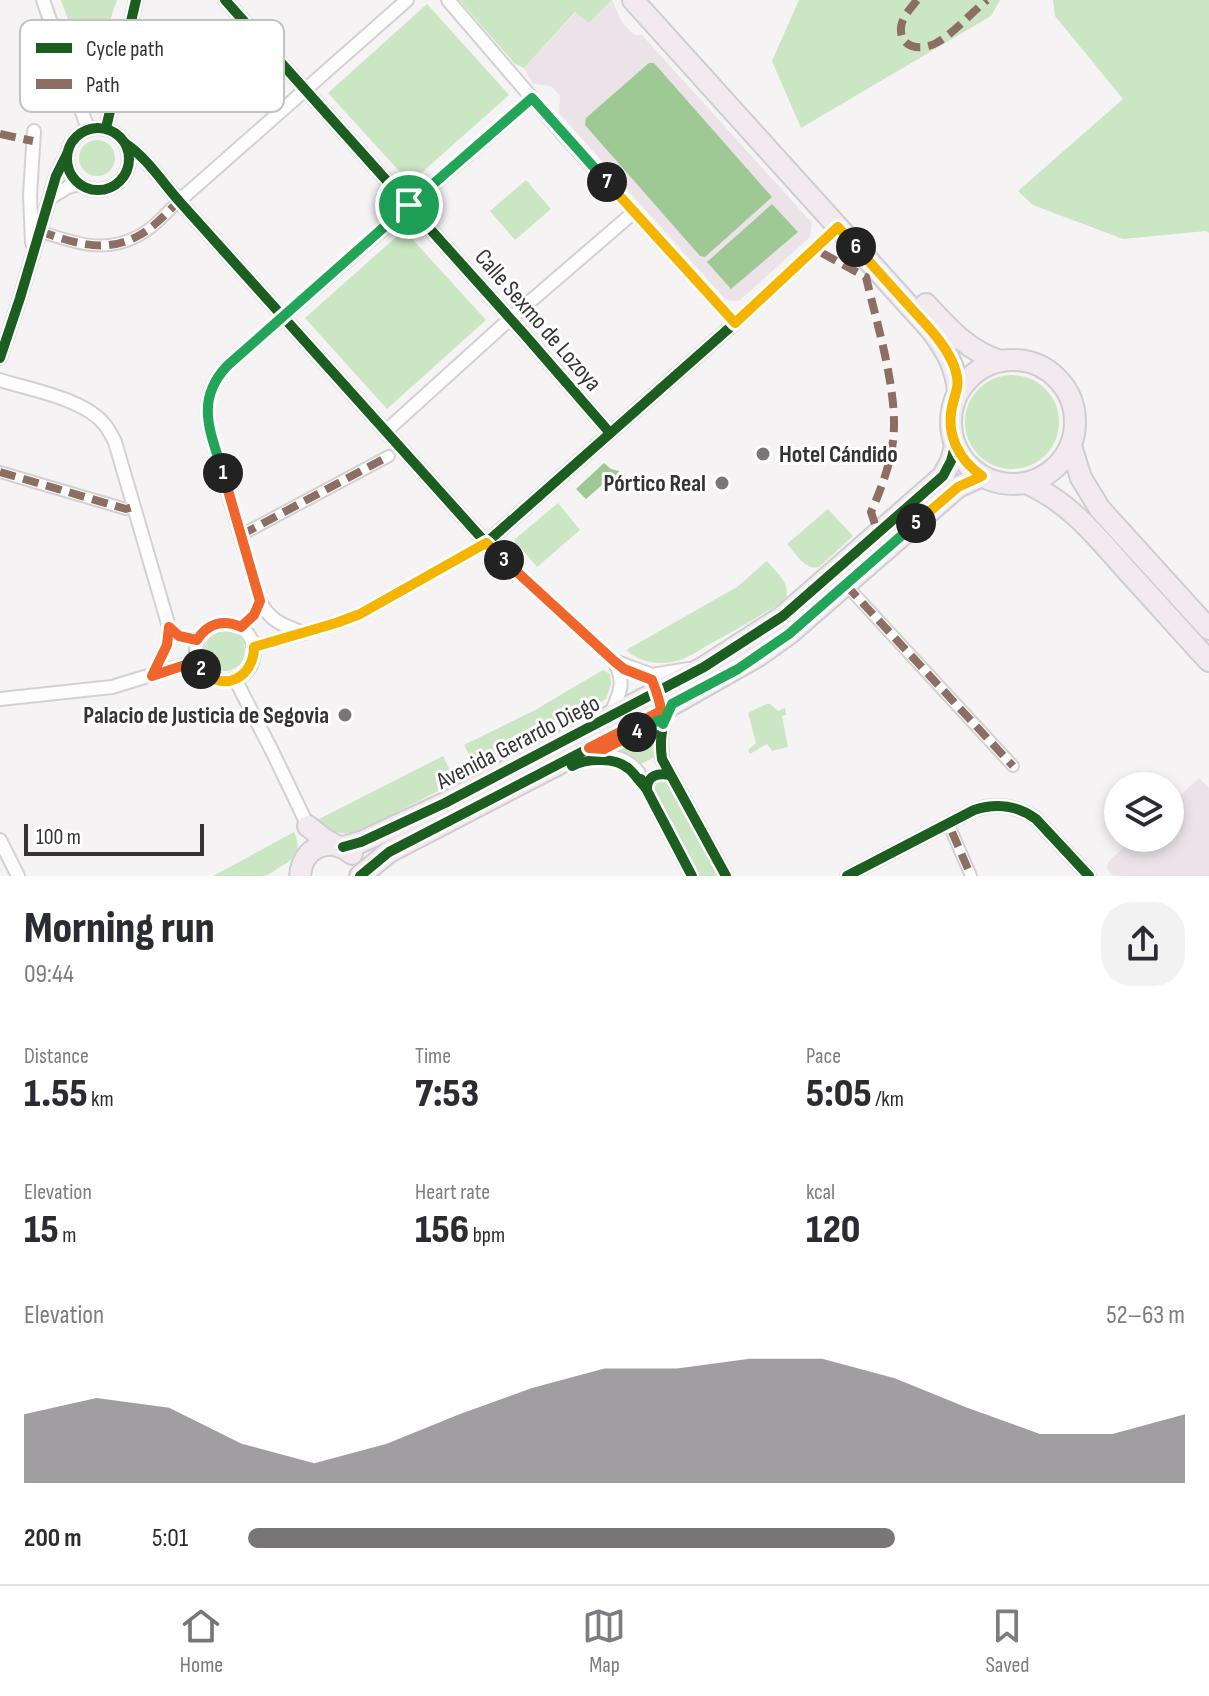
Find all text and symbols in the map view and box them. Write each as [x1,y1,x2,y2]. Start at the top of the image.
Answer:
legend [20,20,284,112]
text: Cycle path [86,36,164,63]
text: Path [86,72,120,99]
pin: 7 [587,162,627,202]
text: 7 [602,168,612,195]
pin [375,171,443,239]
icon: arrive [387,183,431,227]
pin: 6 [836,227,876,267]
text: 6 [851,233,861,260]
street label: Calle Sexmo de Lozoya [468,243,608,397]
place label: Hotel Cándido [779,440,898,469]
marker: Hotel Cándido [754,445,772,463]
pin: 1 [203,453,243,493]
text: 1 [219,459,227,486]
place label: Pórtico Real [603,469,706,498]
marker: Pórtico Real [713,474,731,492]
pin: 5 [896,503,936,543]
text: 5 [911,509,921,536]
pin: 3 [484,540,524,580]
text: 3 [499,546,509,573]
pin: 2 [181,649,221,689]
text: 2 [196,655,206,682]
street label: Avenida Gerardo Diego [431,688,605,796]
place label: Palacio de Justicia de Segovia [83,701,329,730]
marker: Palacio de Justicia de Segovia [336,706,354,724]
pin: 4 [617,712,657,752]
text: 4 [632,718,642,745]
map controls [1104,772,1184,852]
button: layers [1104,772,1184,852]
scale bar [24,820,204,856]
text: 100 m [36,824,81,851]
text: Morning run [24,902,215,955]
button: share [1101,902,1185,986]
text: 09:44 [24,959,74,990]
text: Distance [24,1043,89,1070]
text: Time [415,1043,451,1070]
text: Pace [806,1043,841,1070]
text: 1.55 [24,1070,88,1118]
text: 7:53 [415,1070,479,1118]
text: 5:05 [806,1070,872,1118]
text: km [88,1086,114,1113]
text: /km [872,1086,904,1113]
text: Elevation [24,1179,92,1206]
text: Heart rate [415,1179,490,1206]
text: kcal [806,1179,835,1206]
text: 15 [24,1206,59,1254]
text: 156 [415,1206,469,1254]
text: 120 [806,1206,860,1254]
text: m [59,1222,76,1249]
text: bpm [469,1222,505,1249]
text: Elevation [24,1300,104,1331]
text: 52–63 m [1106,1300,1185,1331]
text: 200 m [24,1523,81,1554]
text: 5:01 [152,1523,188,1554]
tab: Home [179,1604,223,1679]
tab: Map [582,1604,626,1679]
tab: Saved [985,1604,1030,1679]

